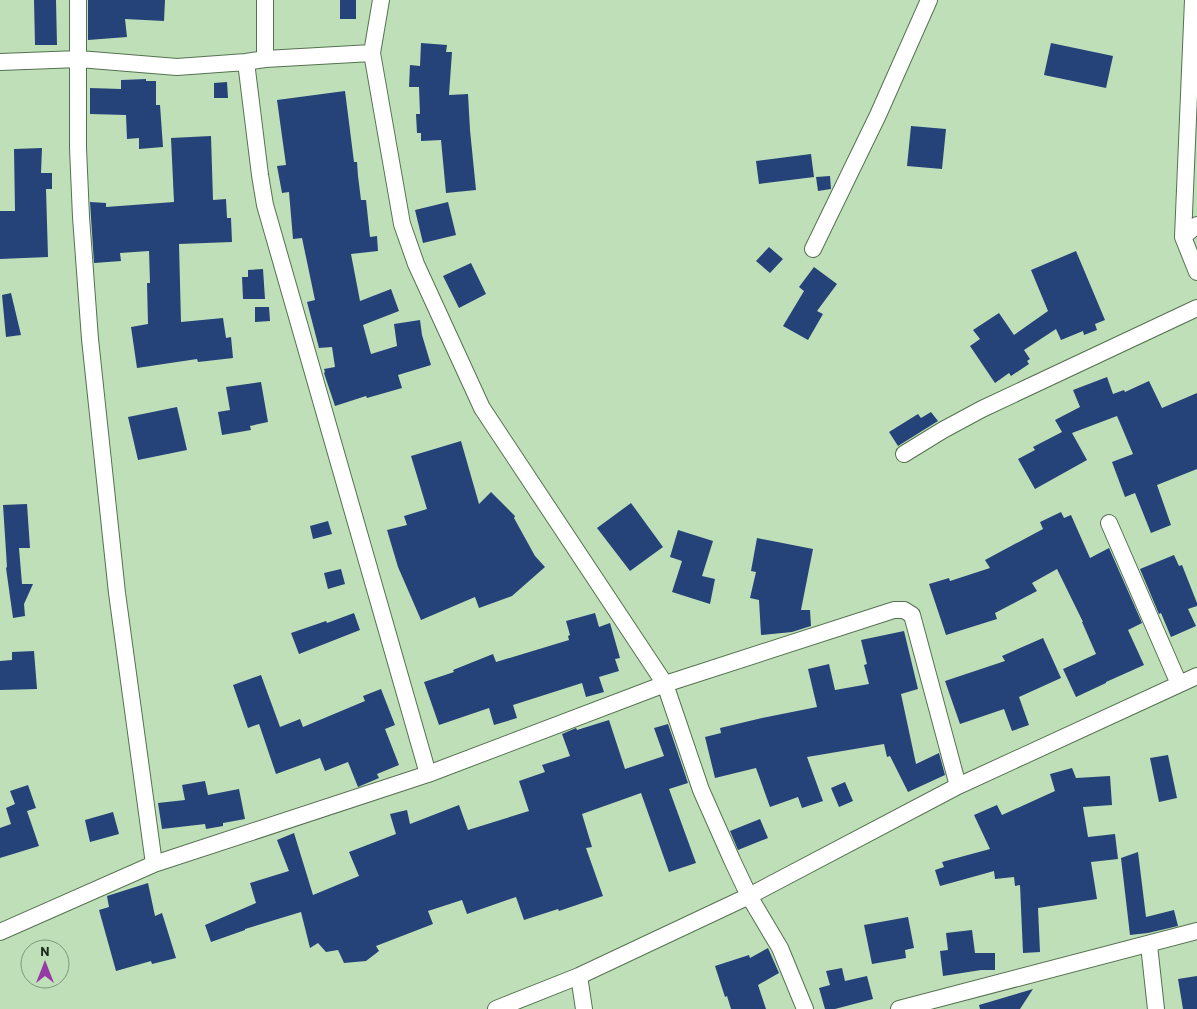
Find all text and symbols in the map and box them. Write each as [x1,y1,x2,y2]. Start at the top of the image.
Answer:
north arrow [20,939,70,989]
text: N [40,942,50,959]

